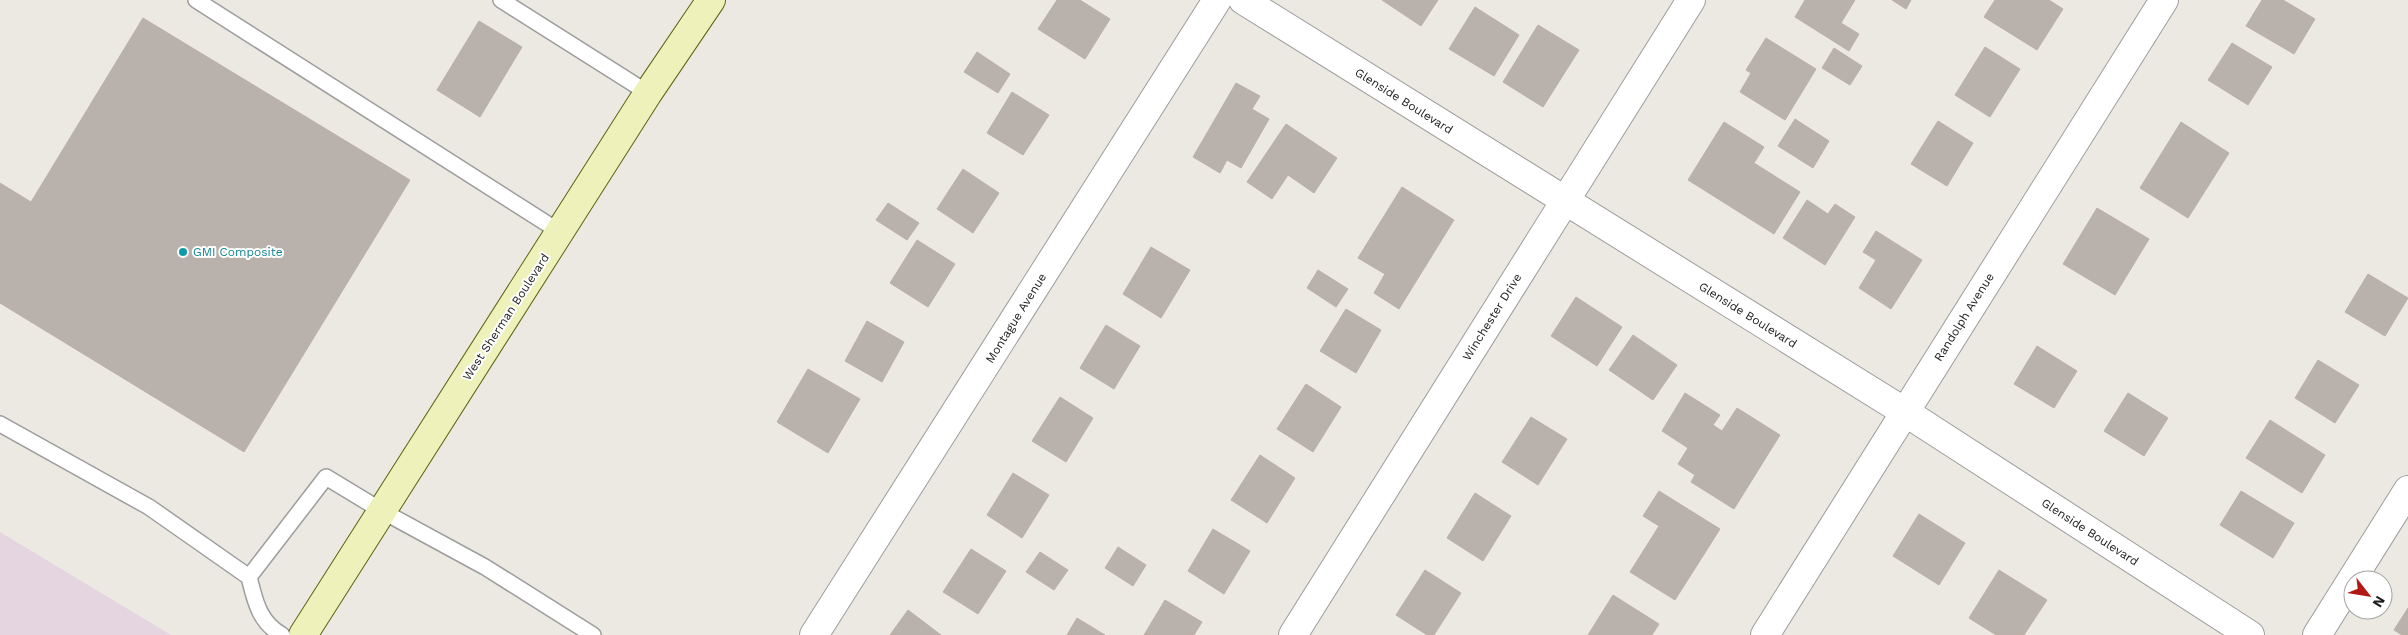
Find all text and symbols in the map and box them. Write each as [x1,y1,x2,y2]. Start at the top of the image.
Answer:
street label: Glenside Boulevard [1352,65,1456,137]
place label: GMI Composite [193,245,283,259]
marker: GMI Composite [177,246,189,258]
street label: West Sherman Boulevard [460,251,552,383]
street label: Montague Avenue [983,270,1049,366]
street label: Randolph Avenue [1931,270,1997,364]
street label: Winchester Drive [1460,271,1524,363]
street label: Glenside Boulevard [1696,279,1800,351]
street label: Glenside Boulevard [2039,495,2141,569]
north arrow [2343,570,2393,620]
text: N [2370,593,2389,610]

